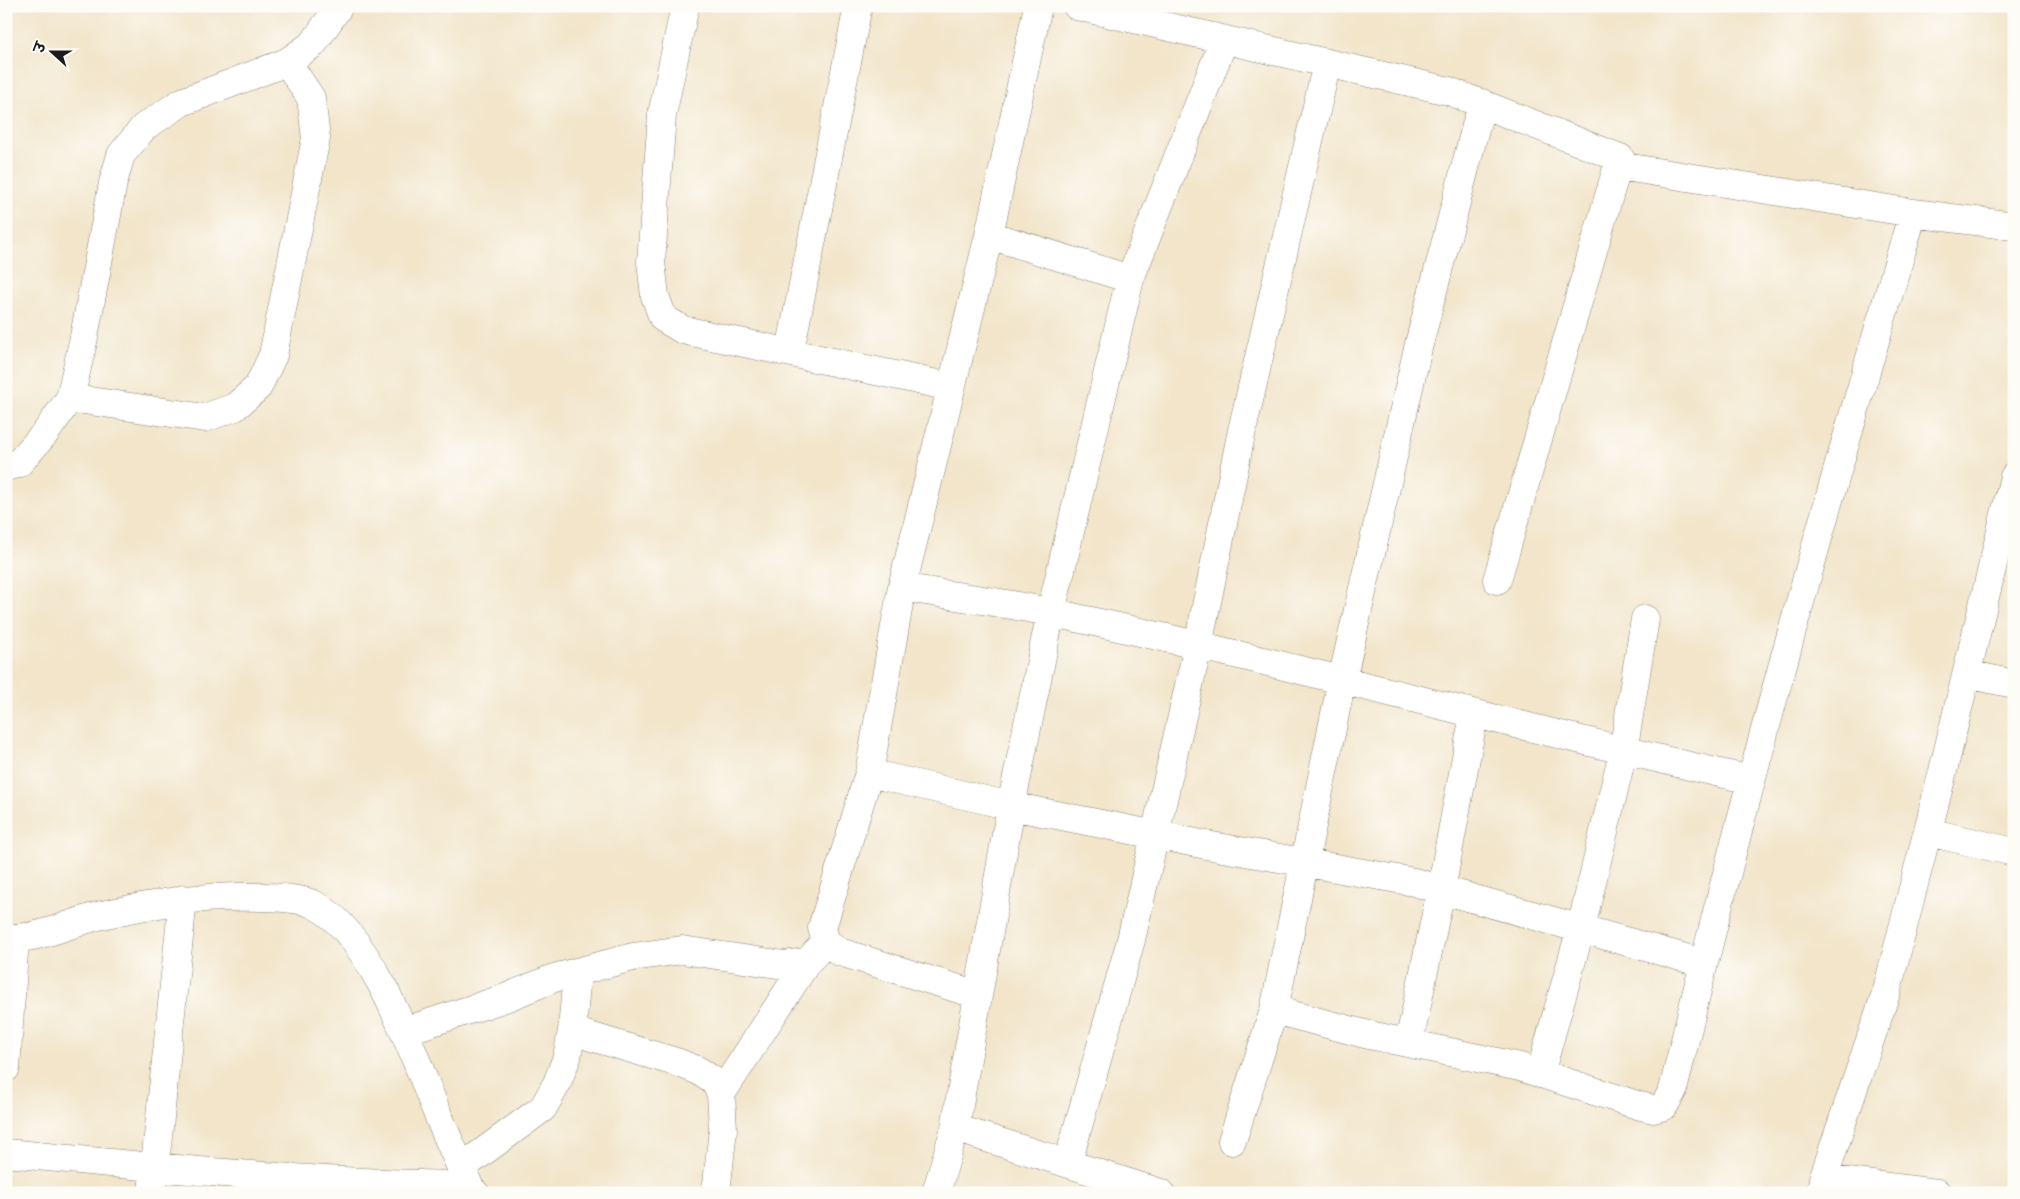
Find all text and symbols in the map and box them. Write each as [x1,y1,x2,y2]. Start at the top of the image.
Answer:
north arrow [28,28,78,78]
text: उ [29,38,51,57]

